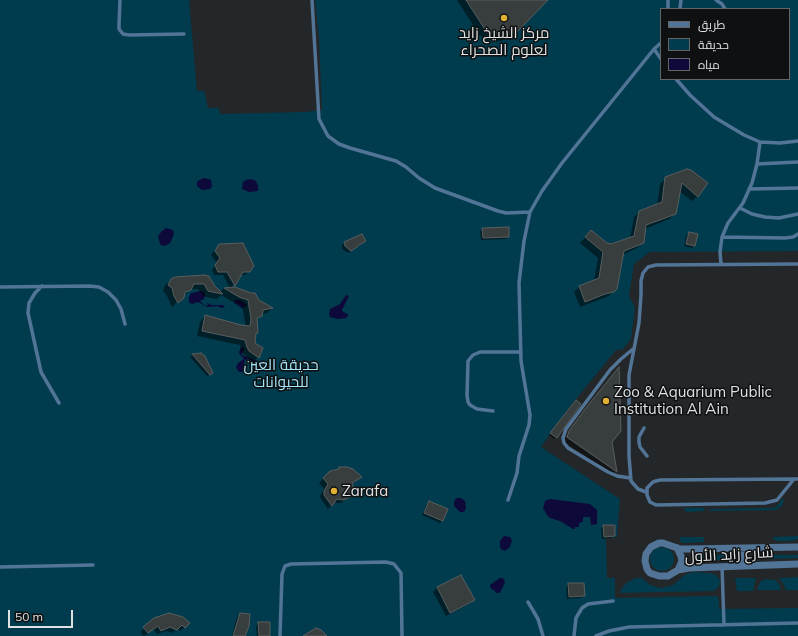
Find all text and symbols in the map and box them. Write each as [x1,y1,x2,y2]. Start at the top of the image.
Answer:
legend [660,8,790,80]
marker: مركز الشيخ زايد لعلوم الصحراء [499,13,509,23]
text: طريق [698,17,725,32]
place label: مركز الشيخ زايد لعلوم الصحراء [459,24,549,59]
text: حديقة [698,37,729,52]
text: مياه [698,57,720,72]
park label: حديقة العين للحيوانات [243,356,319,391]
place label: Zoo & Aquarium Public Institution Al Ain [614,383,772,418]
marker: Zoo & Aquarium Public Institution Al Ain [601,396,611,406]
place label: Zarafa [342,482,388,500]
marker: Zarafa [329,486,339,496]
street label: شارع زايد الأول [684,544,774,566]
scale bar [10,602,75,628]
text: 50 m [15,609,43,624]

